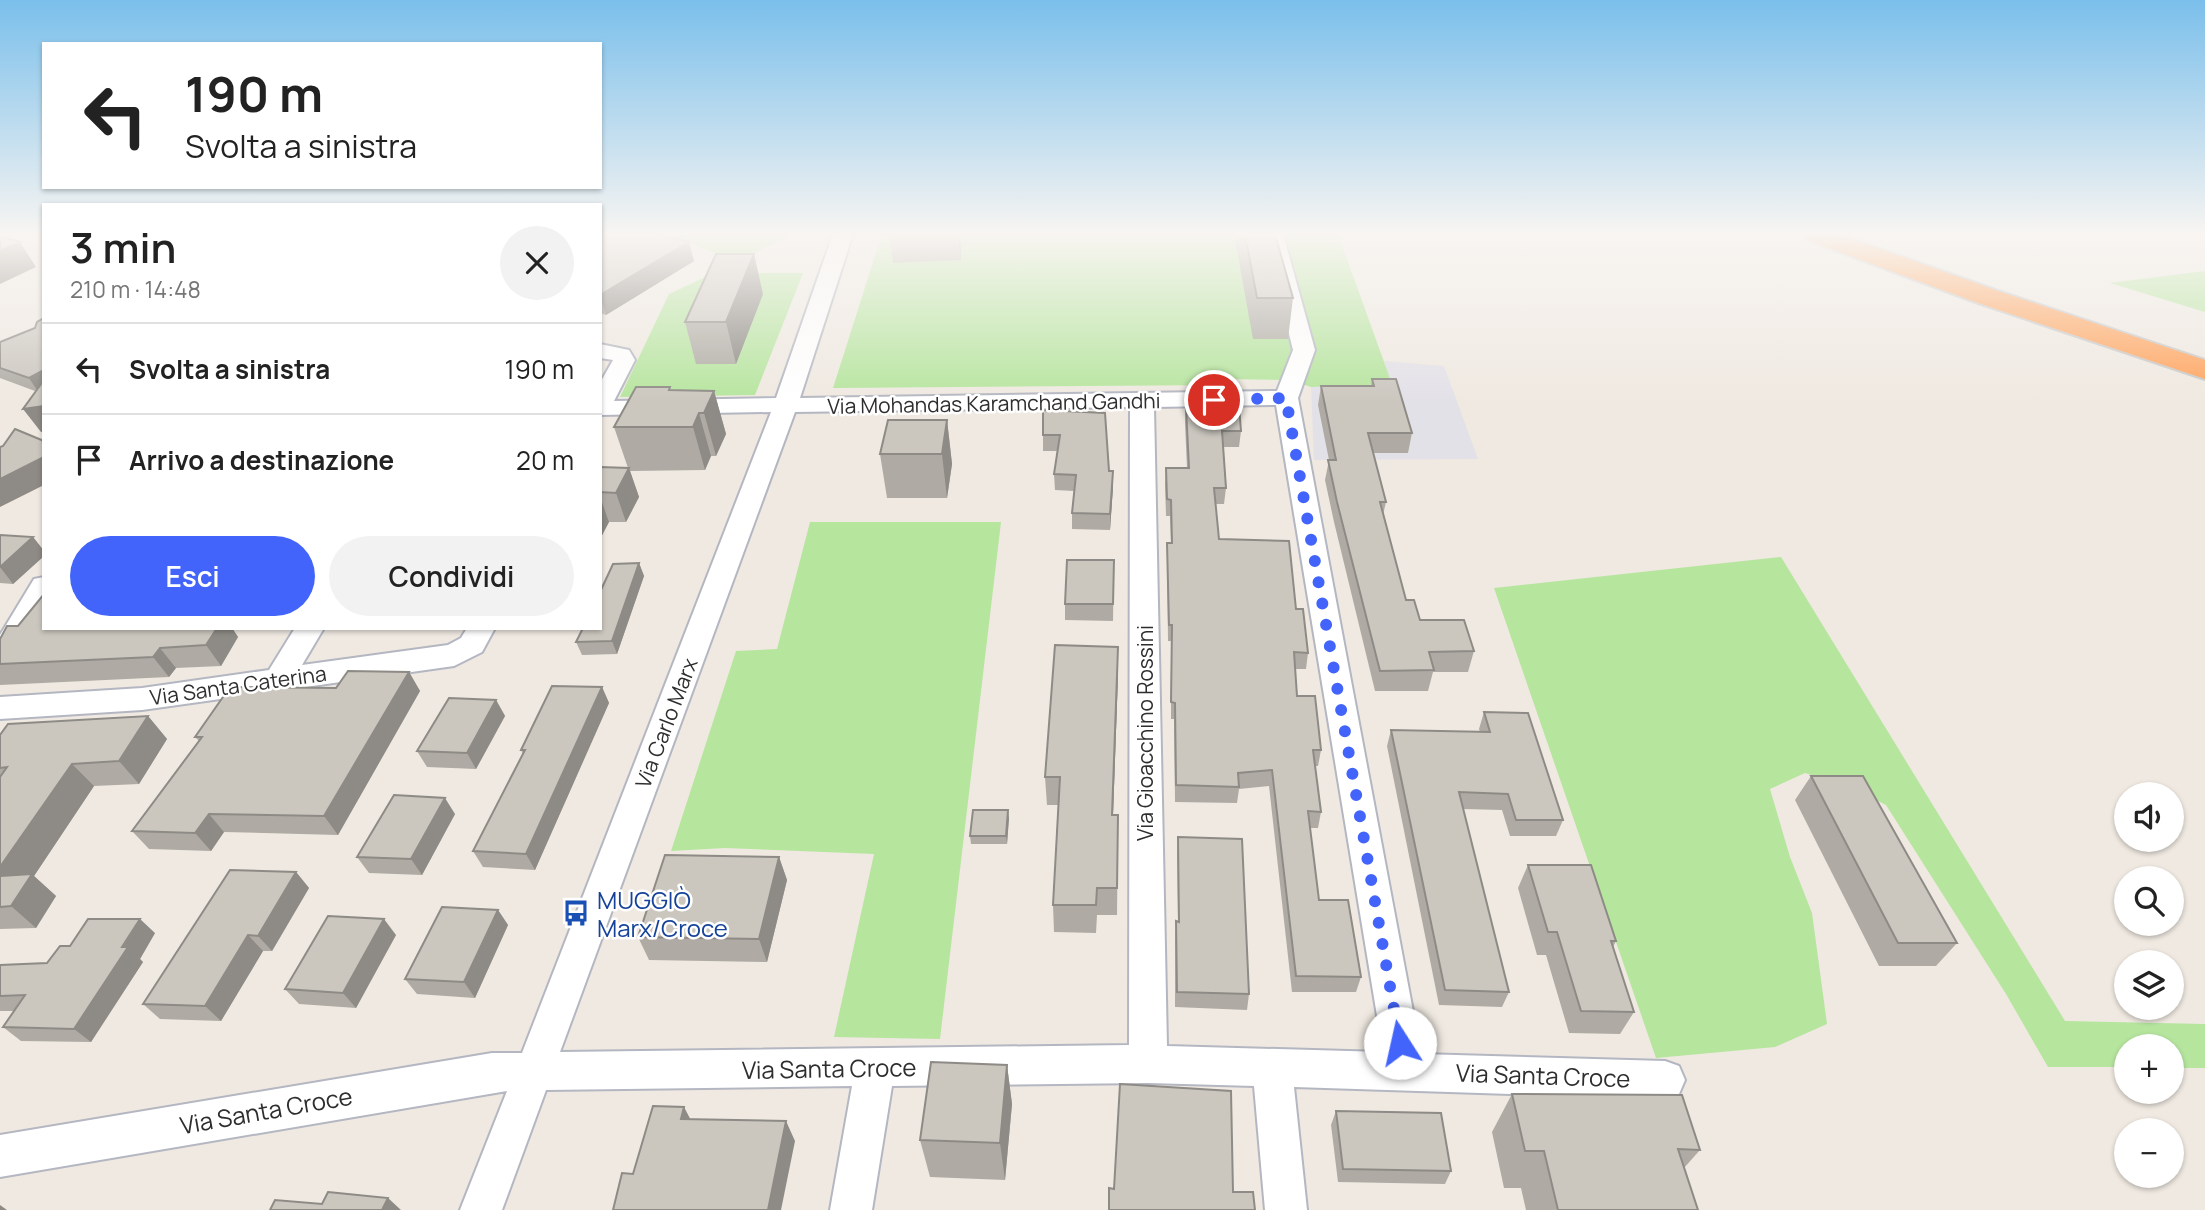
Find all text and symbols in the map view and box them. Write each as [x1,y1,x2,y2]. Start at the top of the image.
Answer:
text: 190 m [185,60,323,127]
icon: left [70,70,161,161]
text: Svolta a sinistra [185,124,417,168]
text: 3 min [70,218,176,276]
button: close [500,226,574,300]
text: 210 m · 14:48 [70,273,201,305]
icon: left [70,350,108,388]
text: Svolta a sinistra [129,351,330,387]
text: 190 m [505,351,574,387]
pin [1184,370,1244,430]
icon: arrive [1195,381,1233,419]
street label: Via Mohandas Karamchand Gandhi [827,386,1161,420]
icon: arrive [70,441,108,479]
text: Arrivo a destinazione [129,442,394,478]
text: 20 m [516,442,574,478]
button: Esci [70,536,315,616]
button: Condividi [329,536,574,616]
street label: Via Gioacchino Rossini [1131,625,1159,841]
street label: Via Carlo Marx [628,654,704,792]
street label: Via Santa Caterina [148,659,328,711]
map controls [2114,782,2184,1188]
button: sound [2114,782,2184,852]
button: search [2114,866,2184,936]
place label: MUGGIÒ Marx/Croce [597,883,728,944]
bus stop icon: MUGGIÒ Marx/Croce [561,898,591,928]
button: layers [2114,950,2184,1020]
position arrow [1363,1006,1437,1080]
button: + [2114,1034,2184,1104]
street label: Via Santa Croce [741,1050,917,1086]
street label: Via Santa Croce [1455,1055,1631,1095]
street label: Via Santa Croce [177,1079,355,1141]
button: − [2114,1118,2184,1188]

